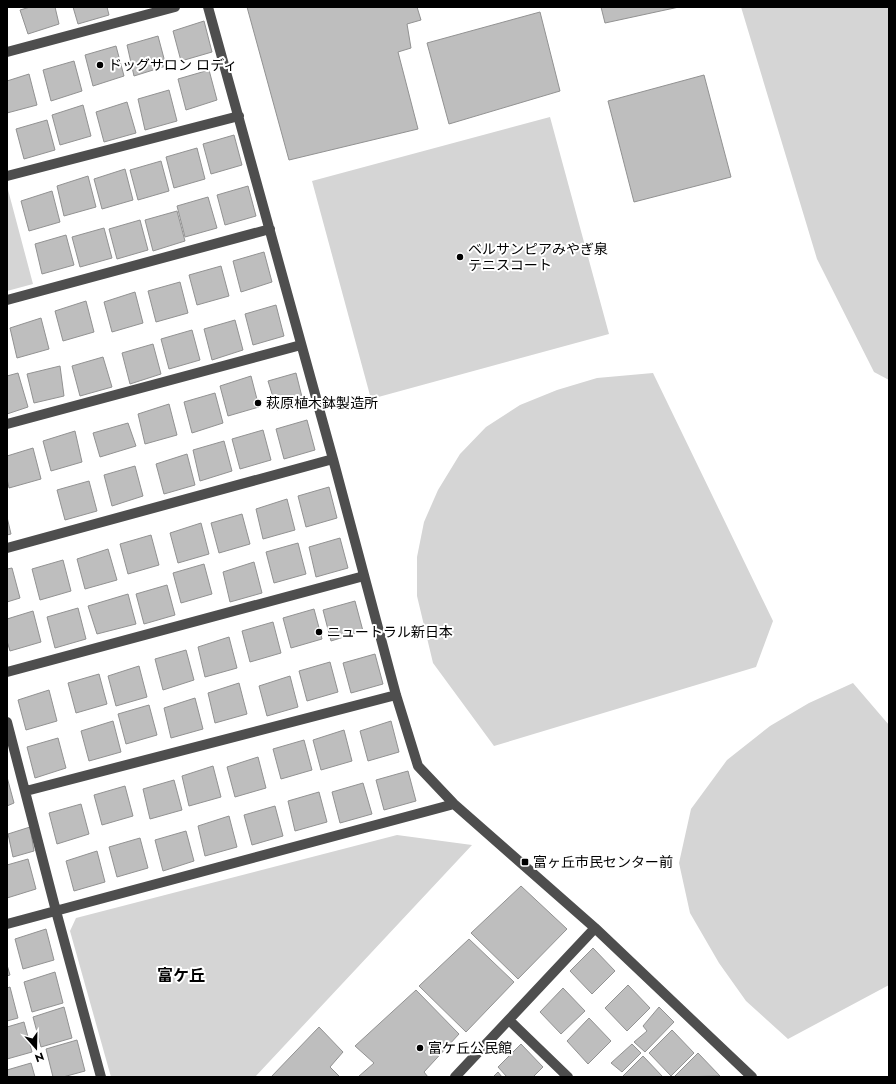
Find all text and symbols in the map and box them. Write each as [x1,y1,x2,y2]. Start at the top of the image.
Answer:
place label: ドッグサロン ロディ [108,55,237,75]
marker: ドッグサロン ロディ [95,60,105,70]
place label: ベルサンピアみやぎ泉 テニスコート [468,239,608,275]
marker: ベルサンピアみやぎ泉 テニスコート [455,252,465,262]
place label: 萩原植木鉢製造所 [266,393,378,413]
marker: 萩原植木鉢製造所 [253,398,263,408]
place label: ニュートラル新日本 [327,622,453,642]
marker: ニュートラル新日本 [314,627,324,637]
place label: 富ヶ丘市民センター前 [533,852,673,872]
marker: 富ヶ丘市民センター前 [520,857,530,867]
district label: 富ケ丘 [157,964,205,987]
north arrow [16,1028,56,1068]
place label: 富ケ丘公民館 [428,1038,512,1058]
marker: 富ケ丘公民館 [415,1043,425,1053]
text: N [33,1048,46,1066]

